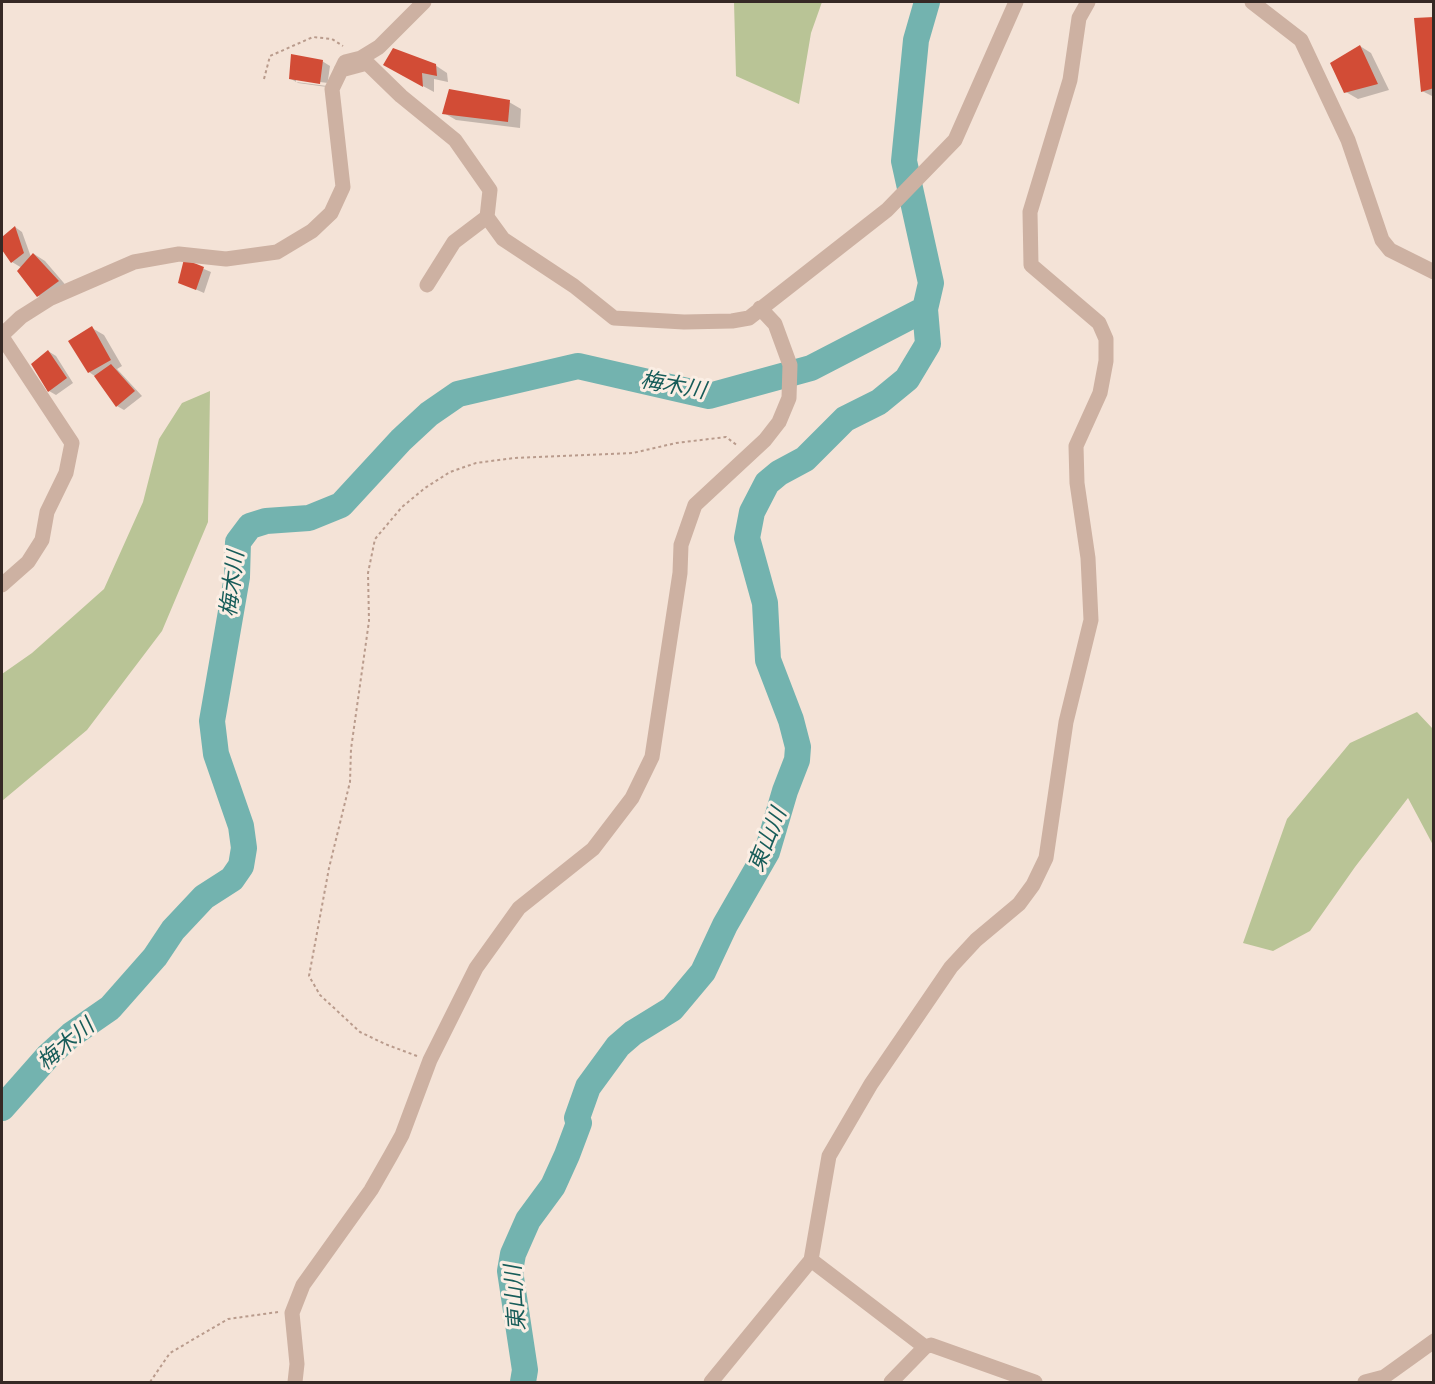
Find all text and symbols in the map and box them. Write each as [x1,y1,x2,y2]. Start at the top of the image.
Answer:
water label: 梅木川 [638,367,708,405]
water label: 梅木川 [216,550,250,618]
water label: 東山川 [743,804,793,876]
water label: 梅木川 [32,1014,100,1076]
water label: 東山川 [501,1264,531,1332]

